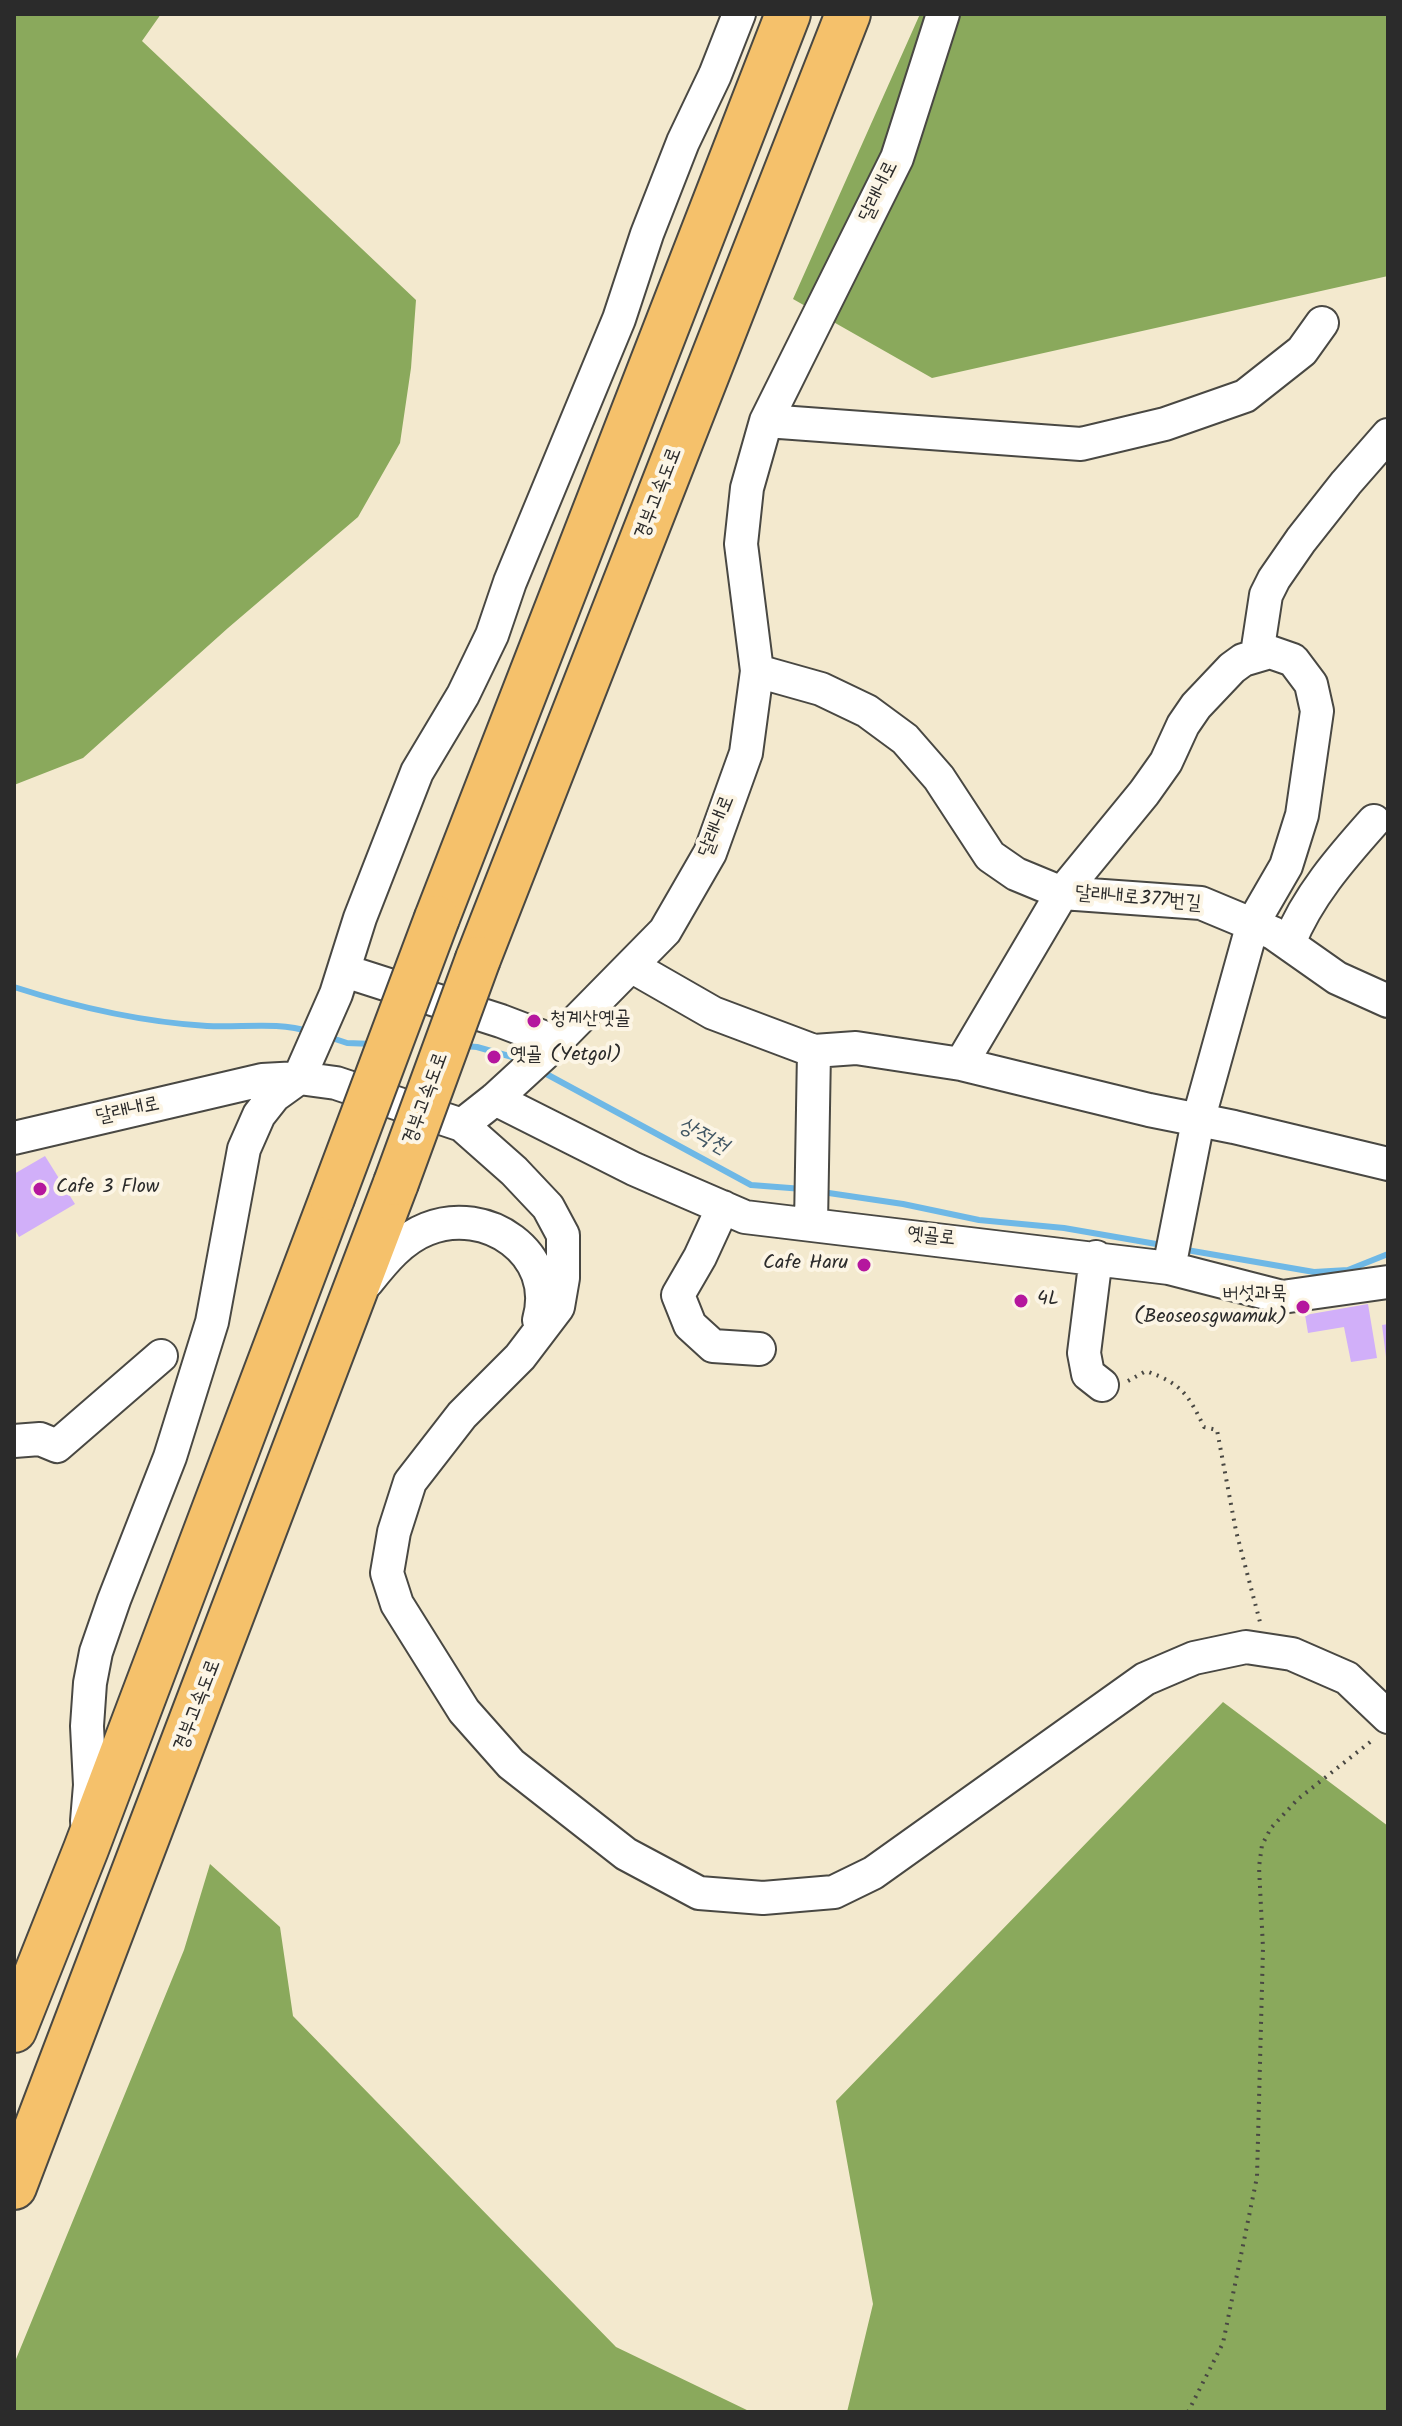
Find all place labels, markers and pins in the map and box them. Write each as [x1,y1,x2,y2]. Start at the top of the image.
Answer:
place label: 청계산옛골 [550,1009,630,1033]
marker: 청계산옛골 [525,1012,543,1030]
place label: 옛골 (Yetgol) [510,1045,622,1069]
marker: 옛골 (Yetgol) [485,1048,503,1066]
place label: Cafe 3 Flow [56,1177,159,1201]
marker: Cafe 3 Flow [31,1180,49,1198]
place label: Cafe Haru [763,1253,848,1277]
marker: Cafe Haru [855,1256,873,1274]
place label: 버섯과묵 (Beoseosgwamuk) [1134,1284,1287,1331]
place label: 4L [1037,1289,1059,1313]
marker: 4L [1012,1292,1030,1310]
marker: 버섯과묵 (Beoseosgwamuk) [1294,1298,1312,1316]

